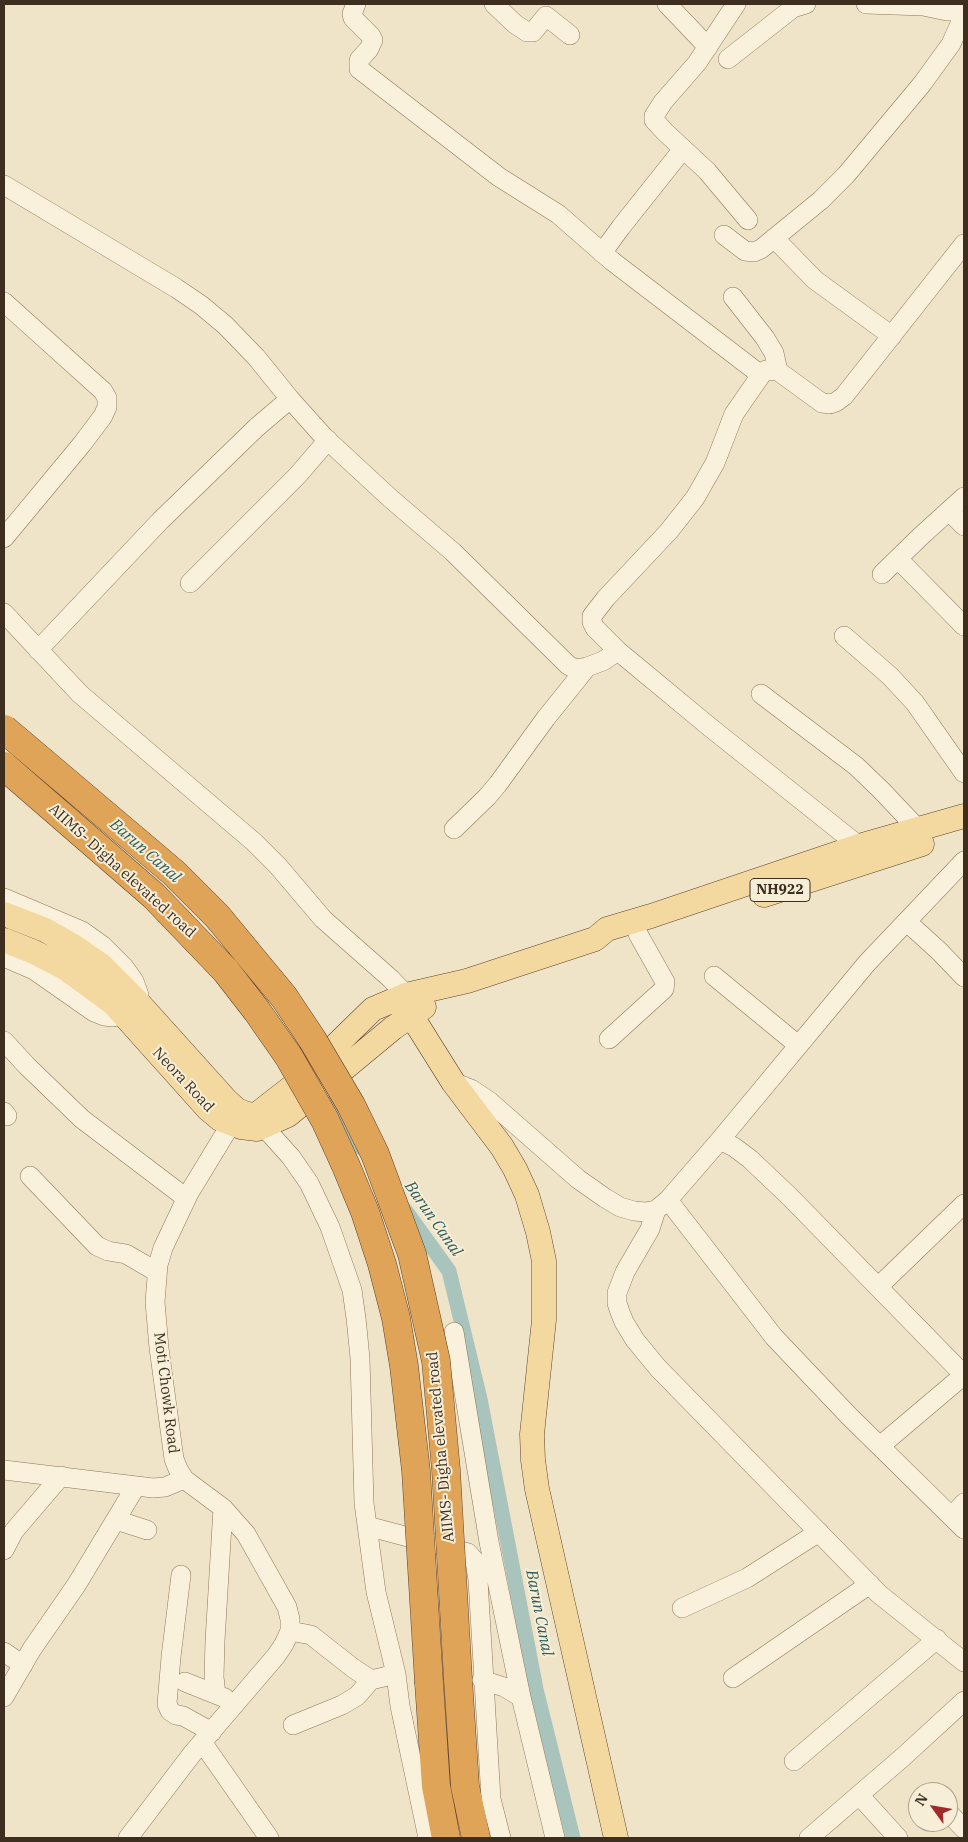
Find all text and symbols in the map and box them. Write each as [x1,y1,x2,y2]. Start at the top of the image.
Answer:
street label: AIIMS- Digha elevated road [45,800,199,942]
water label: Barun Canal [106,815,184,887]
road number: NH922 [750,878,810,902]
street label: Neora Road [148,1044,218,1116]
water label: Barun Canal [400,1178,466,1260]
street label: Moti Chowk Road [150,1331,182,1455]
street label: AIIMS- Digha elevated road [424,1351,458,1543]
water label: Barun Canal [521,1568,557,1658]
north arrow [908,1782,958,1832]
text: N [911,1790,932,1809]

